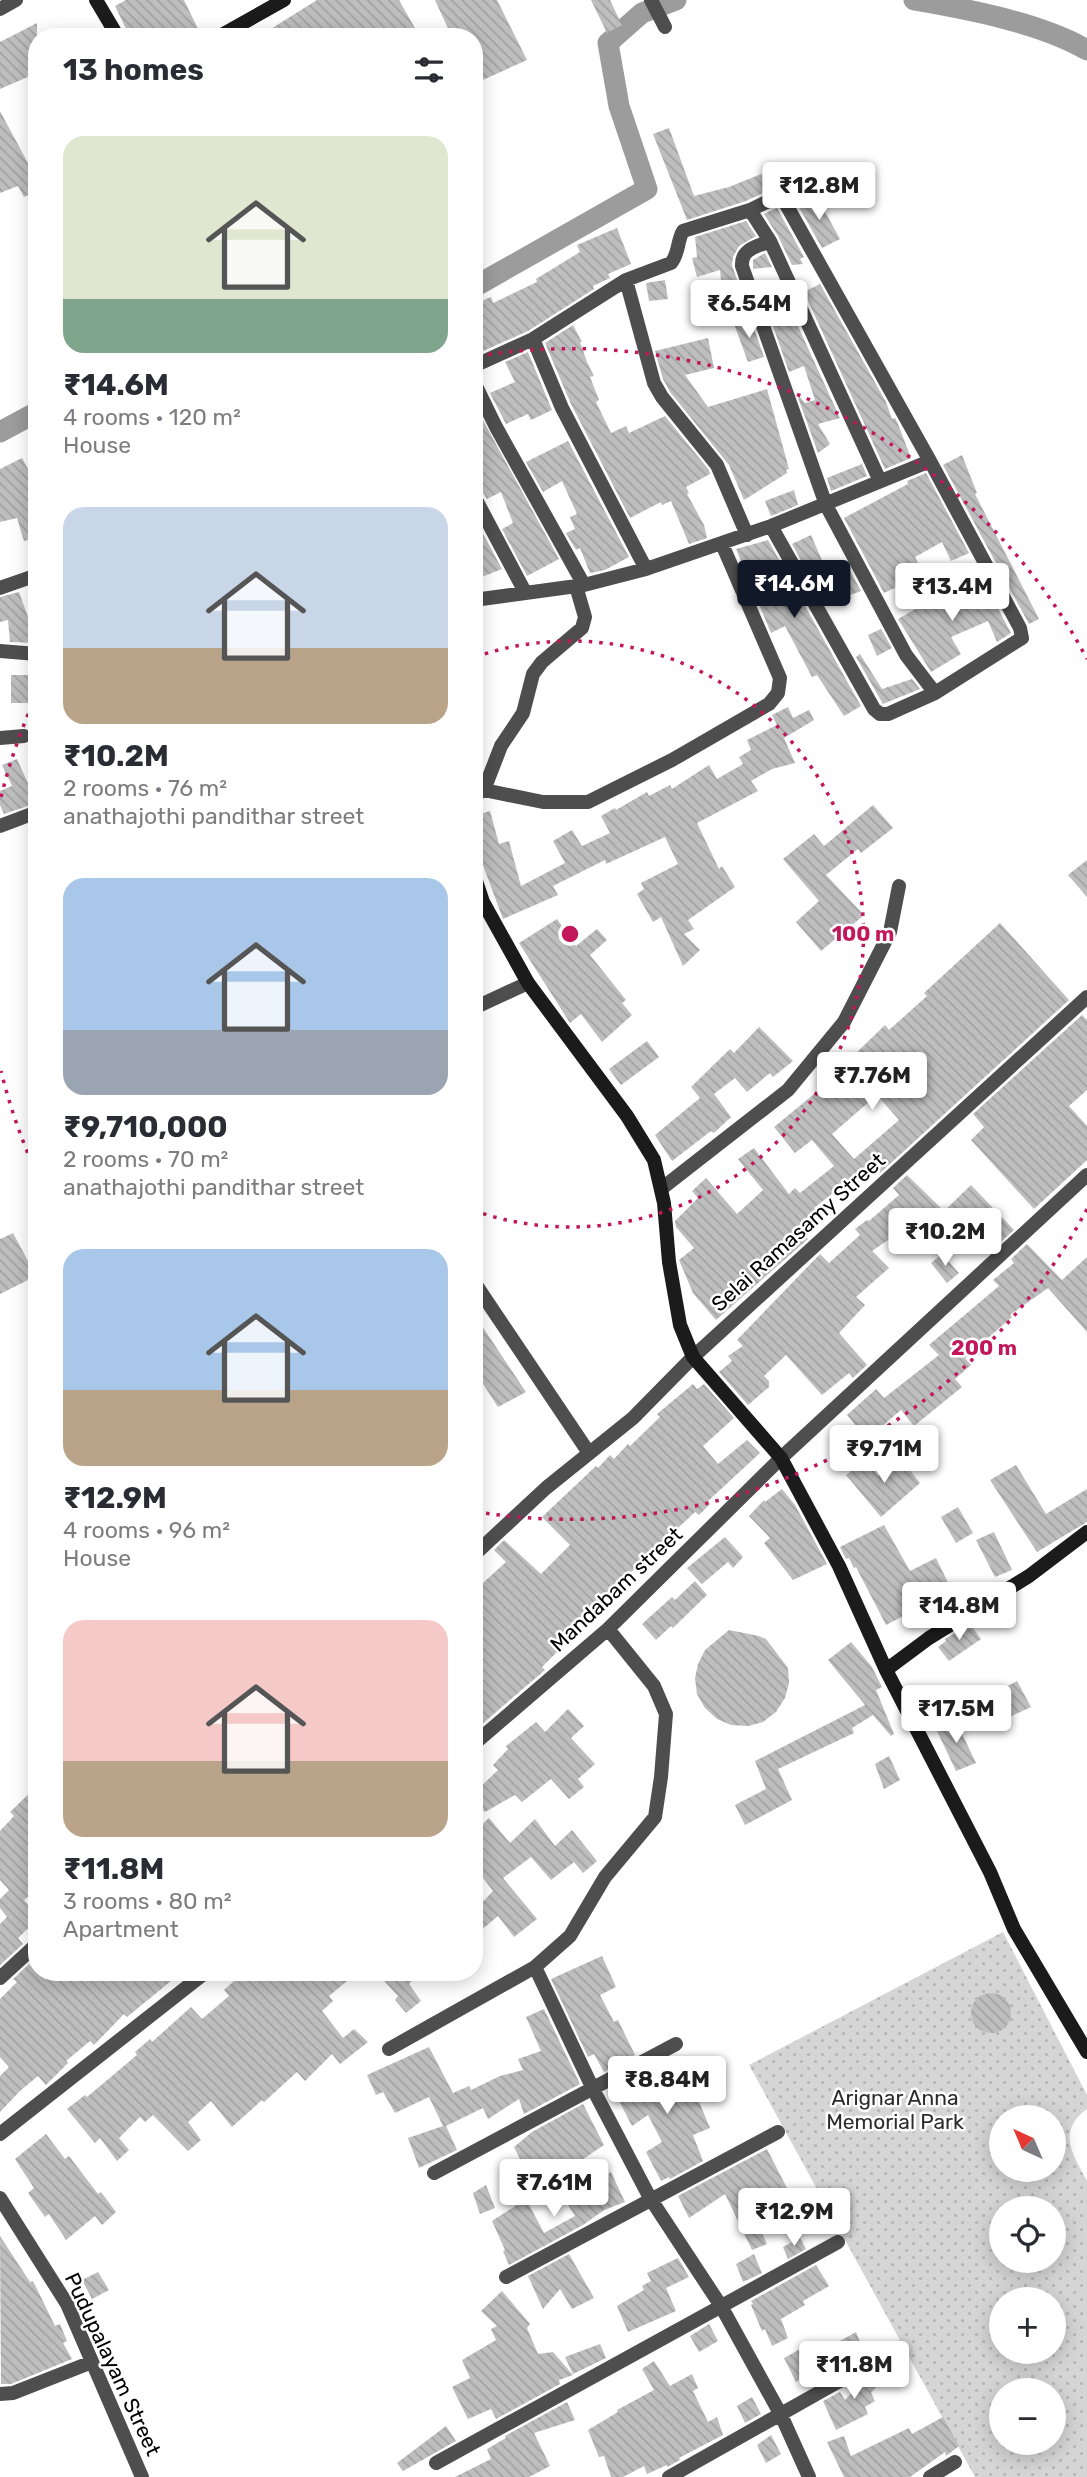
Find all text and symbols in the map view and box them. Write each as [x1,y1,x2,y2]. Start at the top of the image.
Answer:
icon: filters [410,51,448,89]
text: 13 homes [63,52,204,88]
pin: ₹12.8M [762,162,876,222]
text: ₹12.8M [778,171,860,199]
icon: home [193,182,319,308]
pin: ₹6.54M [692,280,806,340]
text: ₹6.54M [707,289,791,317]
text: ₹14.6M [63,367,169,403]
text: 4 rooms · 120 m² [63,403,241,431]
text: House [63,431,131,459]
icon: home [193,553,319,679]
pin: ₹14.6M [737,560,851,620]
pin: ₹13.4M [895,564,1009,623]
text: ₹14.6M [753,569,835,597]
text: ₹13.4M [911,572,993,600]
text: ₹10.2M [63,738,169,774]
text: 2 rooms · 76 m² [63,774,227,802]
text: anathajothi pandithar street [63,802,364,830]
text: 100 m [832,921,894,946]
centre of rings [558,922,582,946]
icon: home [193,924,319,1050]
pin: ₹7.76M [815,1052,929,1112]
text: ₹7.76M [833,1061,911,1089]
text: ₹9,710,000 [63,1109,228,1145]
text: 2 rooms · 70 m² [63,1145,228,1173]
street label: Selai Ramasamy Street [706,1147,890,1317]
text: anathajothi pandithar street [63,1173,364,1201]
pin: ₹10.2M [888,1208,1002,1268]
text: ₹10.2M [904,1217,986,1245]
icon: home [193,1295,319,1421]
text: 200 m [951,1335,1017,1360]
pin: ₹9.71M [827,1426,941,1485]
text: ₹9.71M [846,1434,922,1462]
text: ₹12.9M [63,1480,167,1516]
text: 4 rooms · 96 m² [63,1516,230,1544]
street label: Mandabam street [545,1521,687,1657]
text: House [63,1544,131,1572]
pin: ₹14.8M [902,1582,1016,1642]
text: ₹14.8M [918,1591,1000,1619]
icon: home [193,1666,319,1792]
pin: ₹17.5M [899,1686,1013,1745]
text: ₹17.5M [917,1694,995,1722]
text: ₹11.8M [63,1851,164,1887]
text: 3 rooms · 80 m² [63,1887,232,1915]
text: Apartment [63,1915,179,1943]
pin: ₹8.84M [610,2056,724,2116]
text: ₹8.84M [624,2065,710,2093]
park label: Arignar Anna Memorial Park [826,2085,964,2134]
north arrow [989,2105,1066,2182]
map controls [989,2105,1066,2455]
pin: ₹7.61M [497,2160,611,2219]
text: ₹7.61M [515,2168,593,2196]
pin: ₹12.9M [737,2188,851,2248]
button: locate [989,2196,1066,2273]
text: ₹12.9M [754,2197,834,2225]
street label: Pudupalayam Street [60,2268,166,2460]
button: + [989,2287,1066,2364]
pin: ₹11.8M [797,2342,911,2401]
text: ₹11.8M [815,2350,893,2378]
button: − [989,2378,1066,2455]

